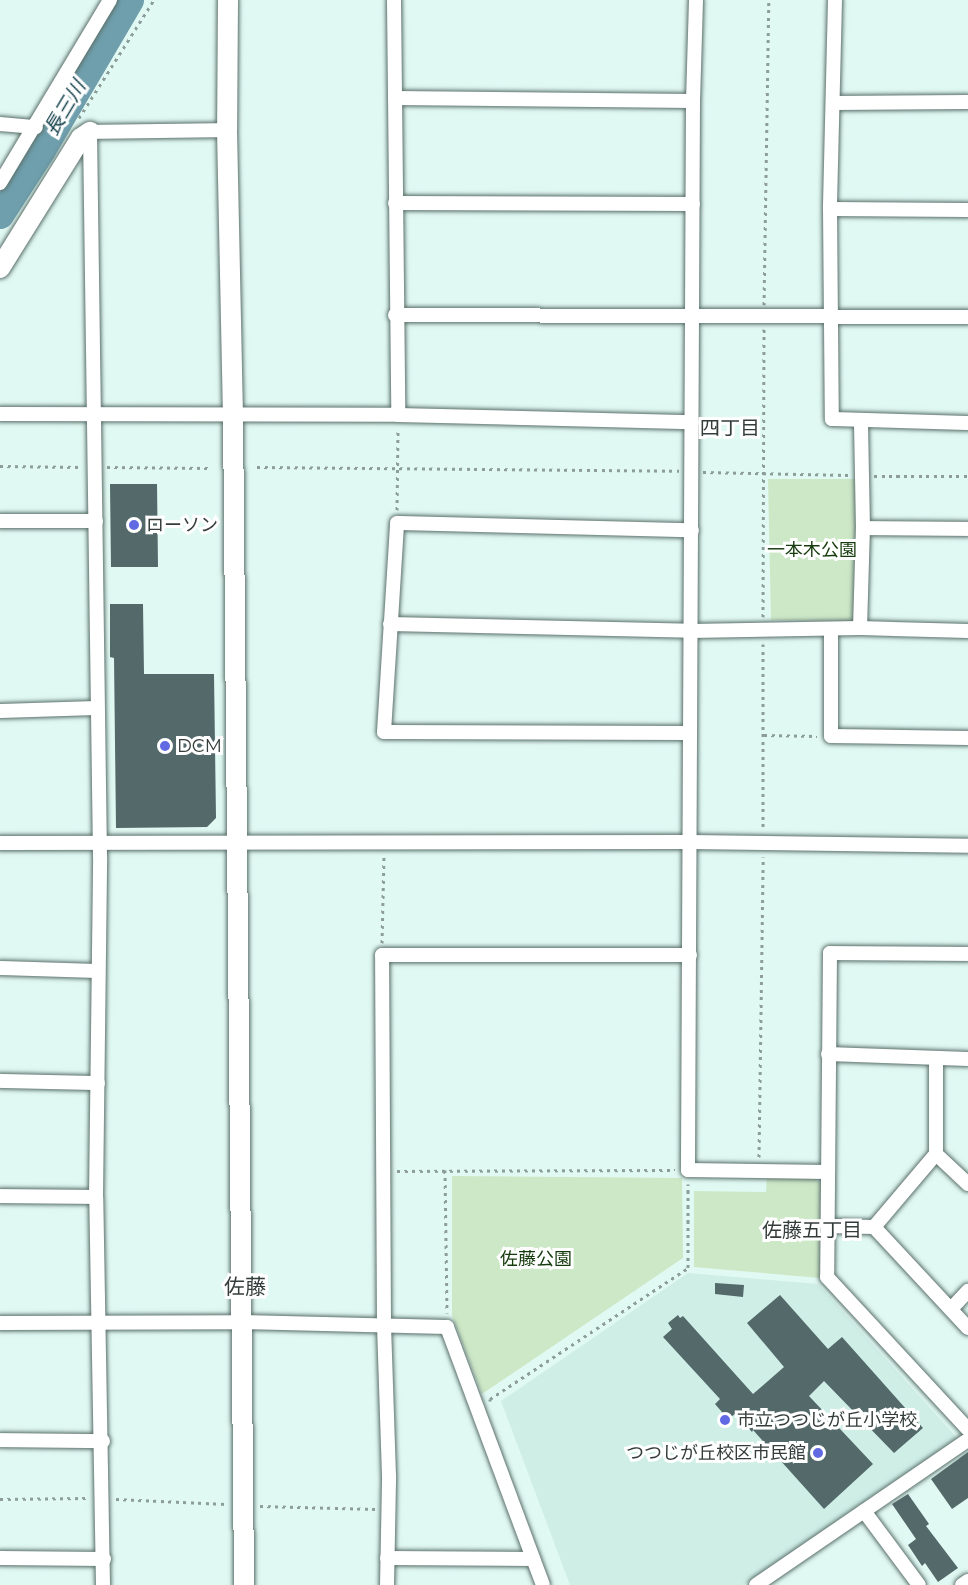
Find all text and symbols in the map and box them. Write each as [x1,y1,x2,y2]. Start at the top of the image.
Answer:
water label: 長三川 [39,76,91,140]
district label: 四丁目 [700,416,760,440]
place label: ローソン [146,514,218,536]
marker: ローソン [127,518,141,532]
park label: 一本木公園 [767,539,857,561]
place label: DCM [177,735,222,757]
marker: DCM [158,739,172,753]
district label: 佐藤五丁目 [762,1218,862,1242]
park label: 佐藤公園 [500,1248,572,1270]
district label: 佐藤 [224,1274,266,1300]
place label: 市立つつじが丘小学校 [737,1409,917,1431]
marker: 市立つつじが丘小学校 [718,1413,732,1427]
place label: つつじが丘校区市民館 [626,1442,806,1464]
marker: つつじが丘校区市民館 [811,1446,825,1460]

